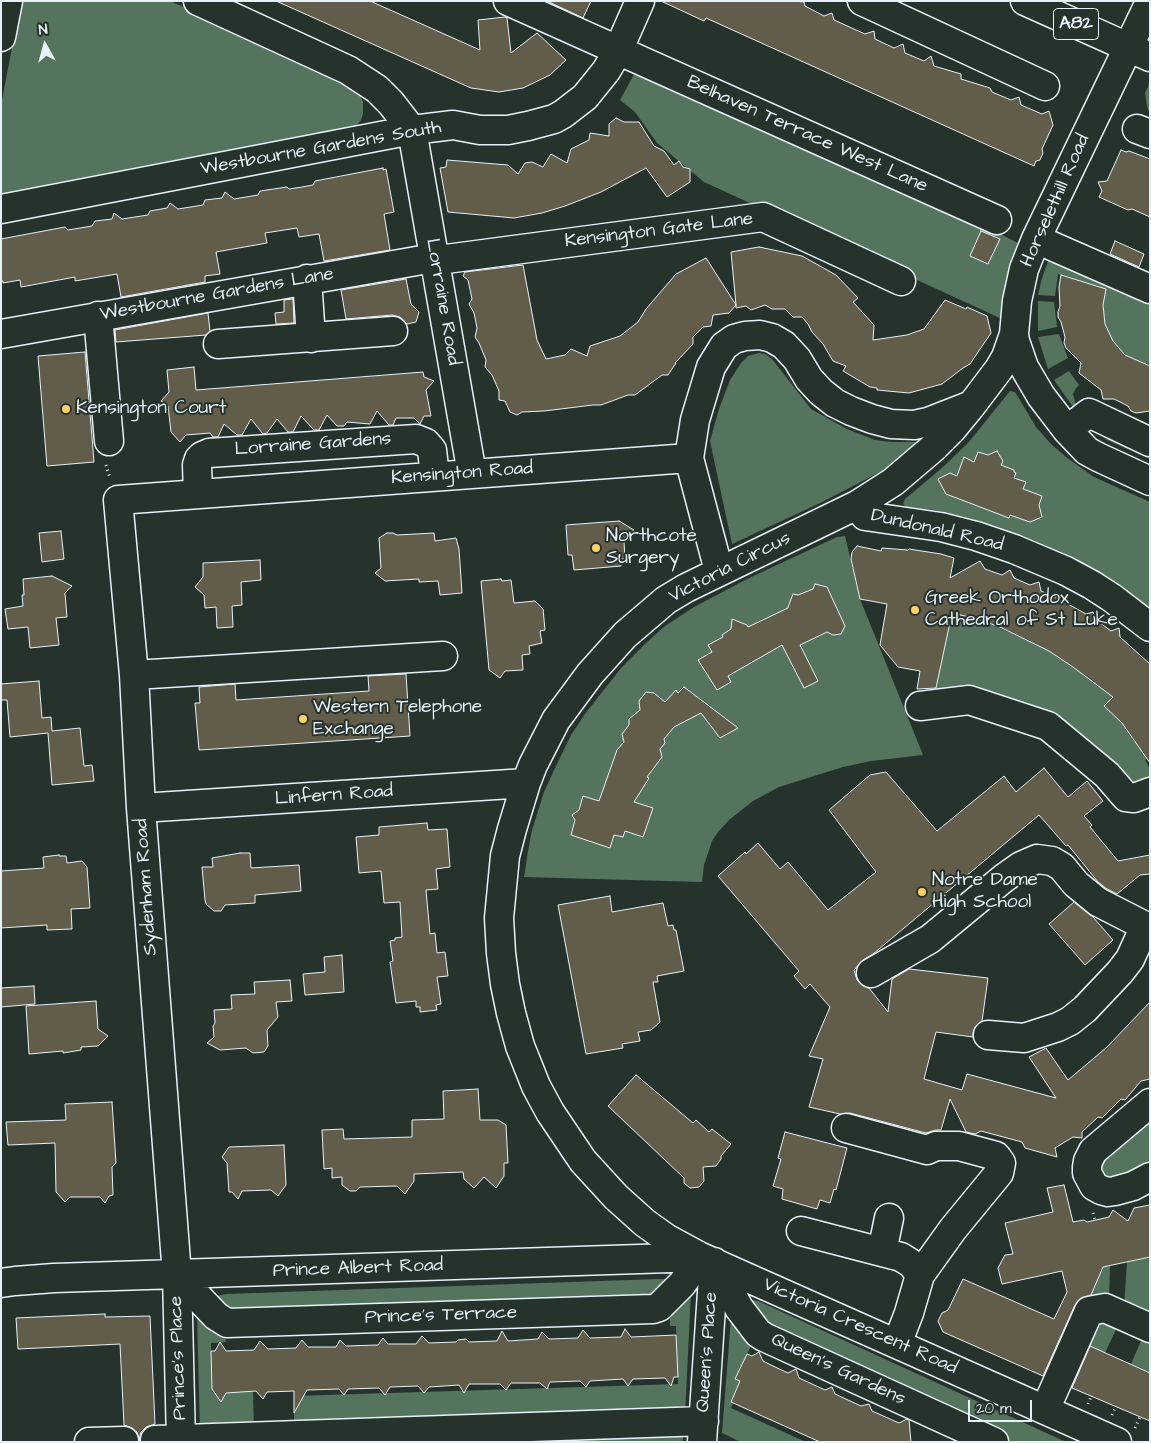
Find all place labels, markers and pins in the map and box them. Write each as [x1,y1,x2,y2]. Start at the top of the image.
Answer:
place label: Kensington Court [76,398,226,420]
marker: Kensington Court [60,403,72,415]
place label: Northcote Surgery [606,526,697,570]
marker: Northcote Surgery [590,542,602,554]
place label: Greek Orthodox Cathedral of St Luke [925,588,1118,632]
marker: Greek Orthodox Cathedral of St Luke [909,604,921,616]
place label: Western Telephone Exchange [313,697,482,741]
marker: Western Telephone Exchange [297,713,309,725]
place label: Notre Dame High School [932,870,1038,914]
marker: Notre Dame High School [916,886,928,898]

